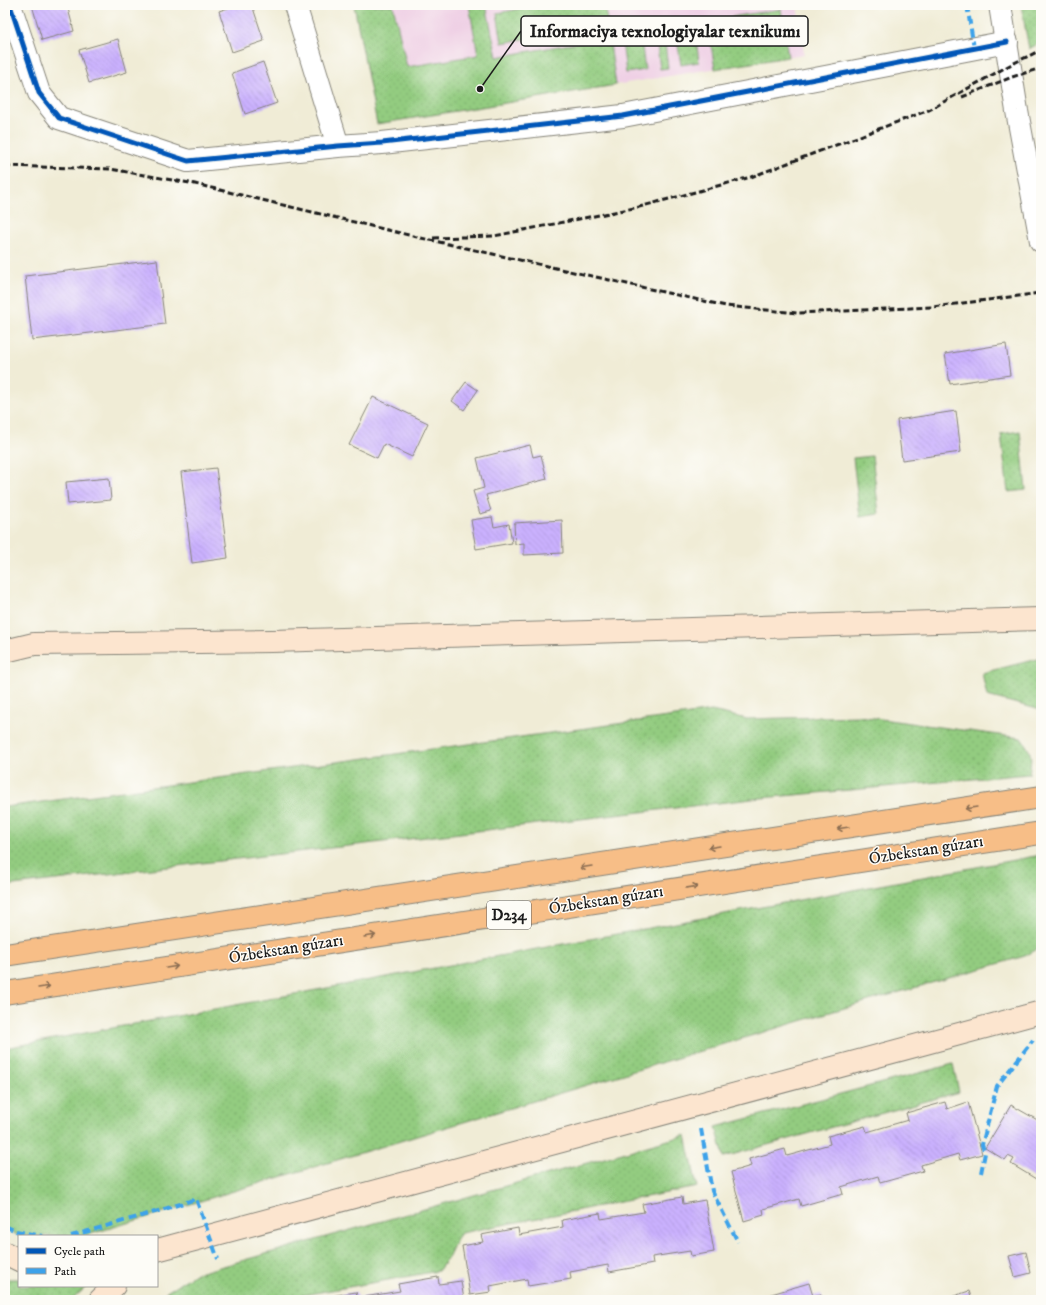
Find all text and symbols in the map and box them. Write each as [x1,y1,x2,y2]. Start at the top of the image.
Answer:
callout: Informaciya texnologiyalar texnikumı [521,16,808,46]
text: Informaciya texnologiyalar texnikumı [530,21,801,43]
one-way arrow [965,804,978,812]
one-way arrow [836,824,849,832]
street label: Ózbekstan gúzarı [867,829,985,870]
one-way arrow [708,843,721,851]
one-way arrow [579,863,592,871]
street label: Ózbekstan gúzarı [547,879,665,920]
one-way arrow [685,883,698,891]
road number: D234 [487,901,531,929]
street label: Ózbekstan gúzarı [227,928,345,969]
one-way arrow [363,932,376,940]
one-way arrow [165,963,178,971]
one-way arrow [37,983,50,991]
legend [18,1235,158,1287]
text: Cycle path [54,1244,106,1259]
text: Path [54,1264,77,1279]

